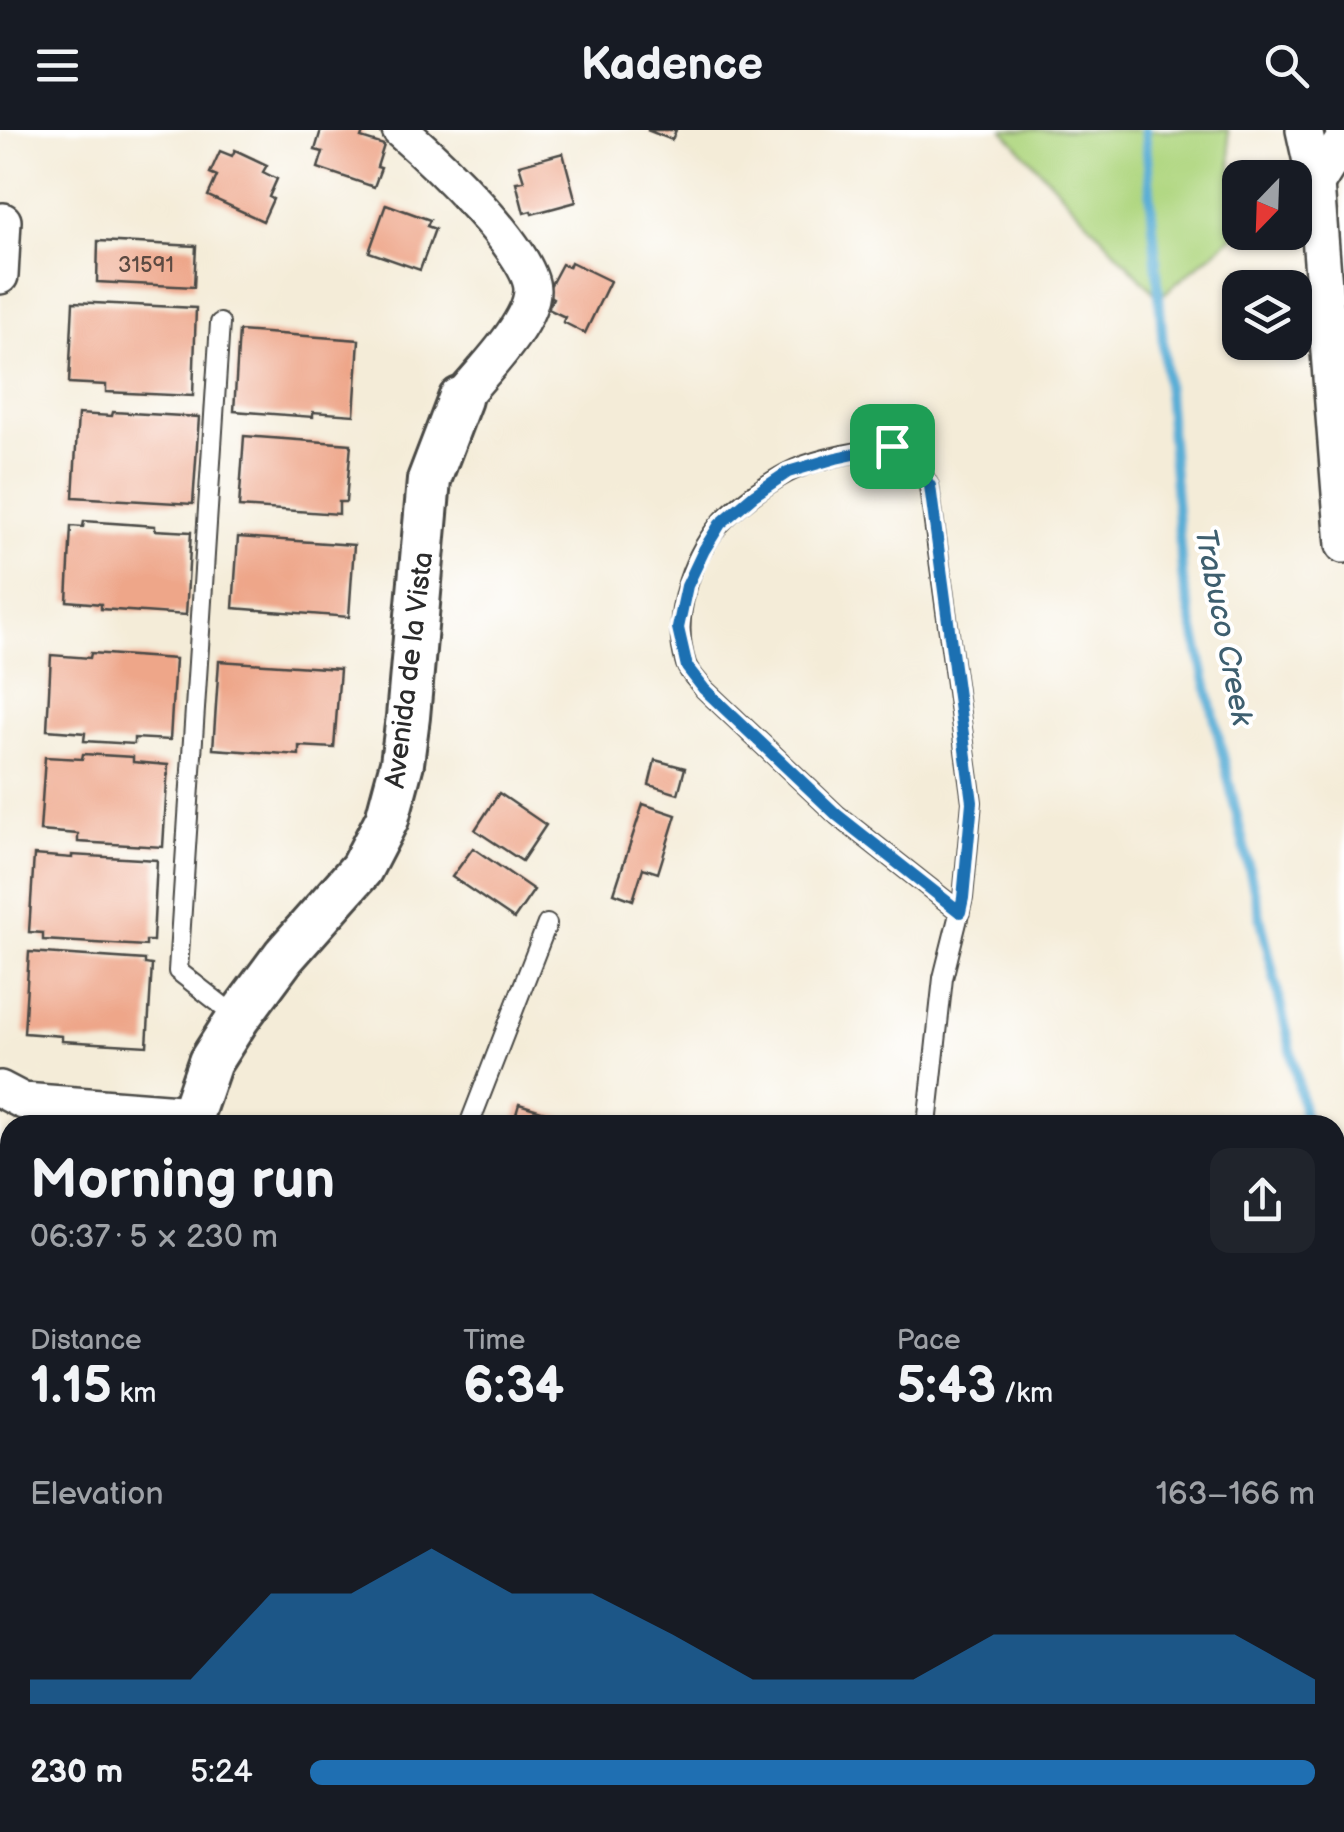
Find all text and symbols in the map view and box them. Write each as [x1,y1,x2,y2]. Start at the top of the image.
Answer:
icon: menu [30,38,85,93]
text: Kadence [581,38,763,93]
icon: search [1259,38,1314,93]
north arrow [1222,160,1312,250]
map controls [1222,160,1312,360]
house number: 31591 [118,252,174,279]
button: layers [1222,270,1312,360]
pin [850,404,935,489]
icon: arrive [865,419,920,474]
water label: Trabuco Creek [1186,526,1260,730]
street label: Avenida de la Vista [379,550,440,790]
text: Morning run [30,1147,335,1214]
button: share [1210,1148,1315,1253]
text: 06:37 · 5 × 230 m [30,1218,278,1257]
text: Distance [30,1324,142,1357]
text: Time [463,1324,525,1357]
text: Pace [897,1324,961,1357]
text: 1.15 [30,1357,112,1417]
text: 6:34 [463,1357,564,1417]
text: 5:43 [897,1357,996,1417]
text: km [112,1377,156,1410]
text: /km [996,1377,1053,1410]
text: Elevation [30,1475,163,1514]
text: 163–166 m [1156,1475,1315,1514]
text: 230 m [30,1753,123,1792]
text: 5:24 [190,1753,253,1792]

